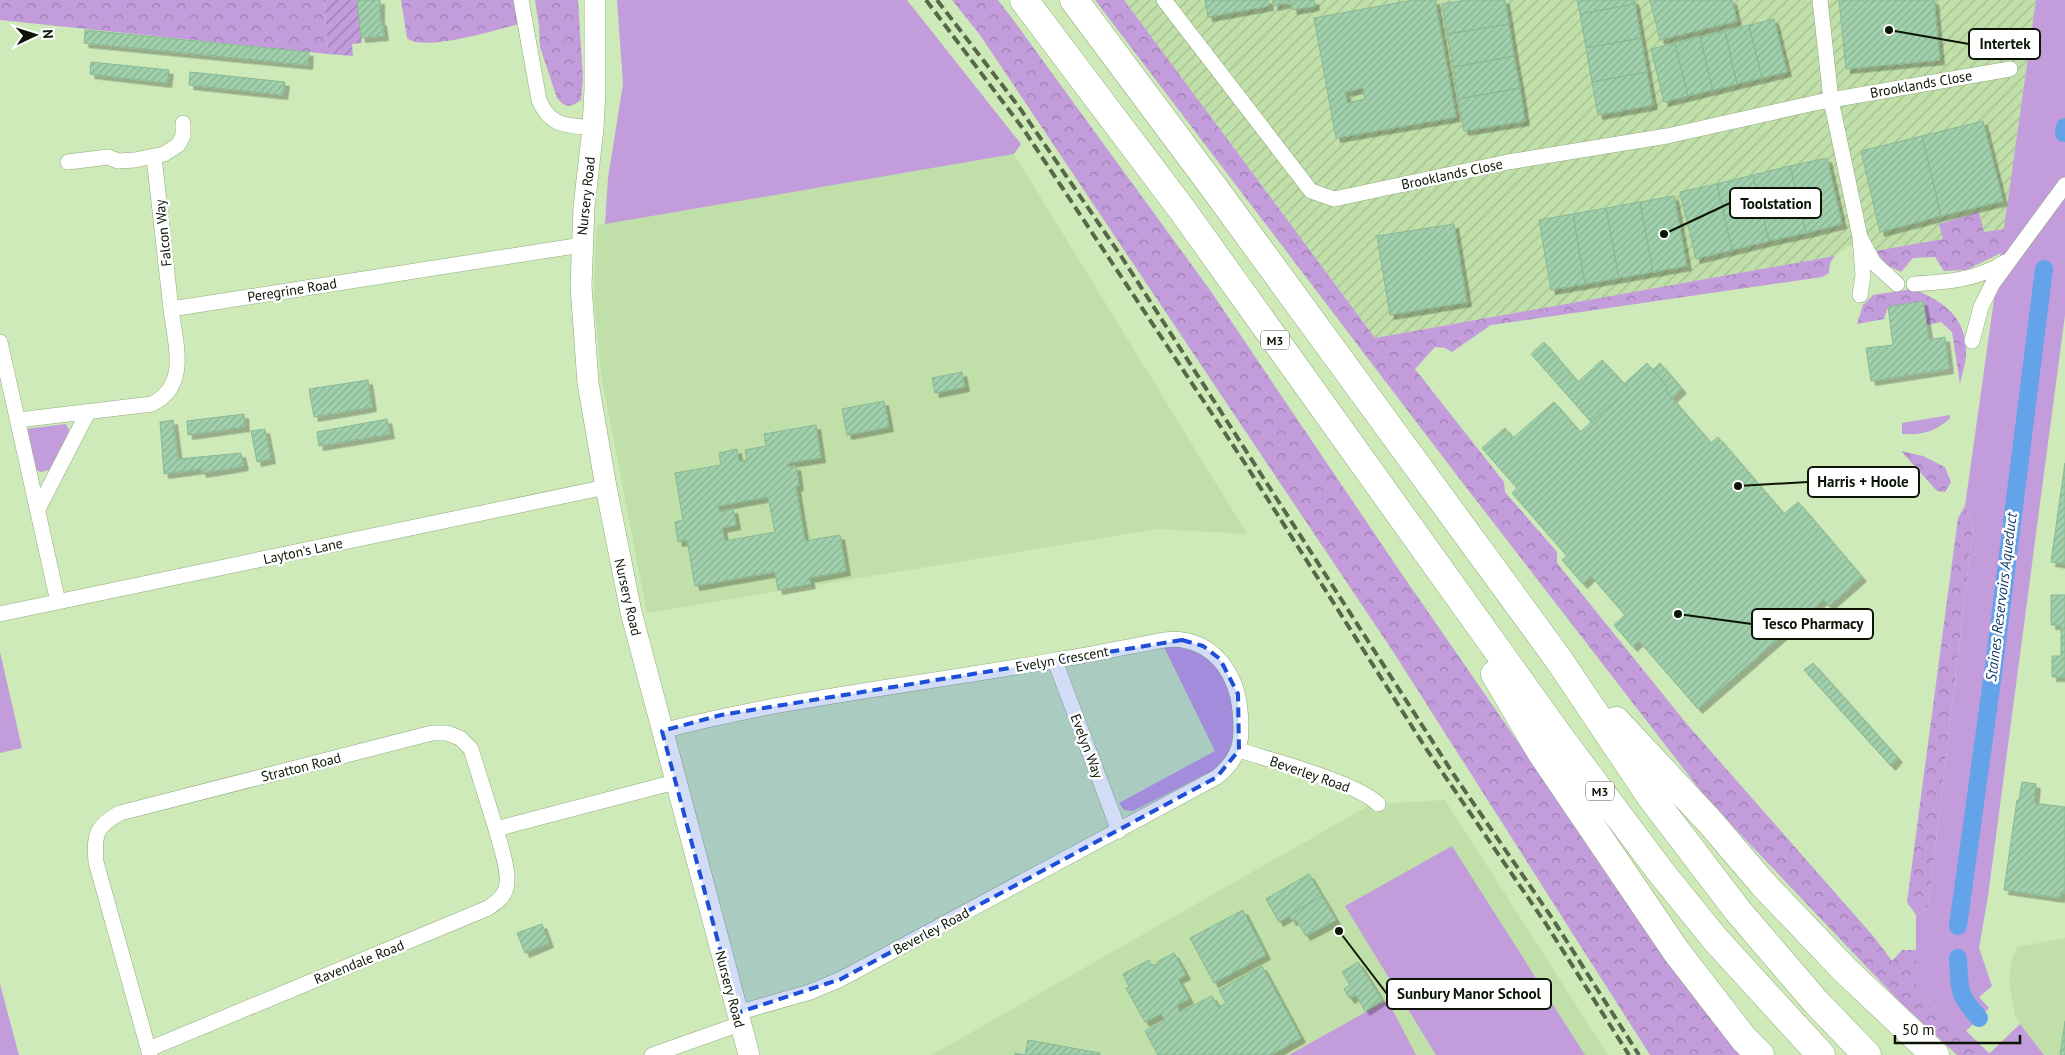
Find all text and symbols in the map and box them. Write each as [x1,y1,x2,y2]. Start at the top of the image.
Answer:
north arrow [10,10,60,60]
text: N [39,29,57,39]
callout: Intertek [1969,29,2040,59]
text: Intertek [1979,34,2031,53]
street label: Brooklands Close [1869,66,1973,102]
street label: Brooklands Close [1400,154,1504,194]
street label: Nursery Road [573,156,599,236]
callout: Toolstation [1730,188,1821,218]
text: Toolstation [1740,194,1812,213]
street label: Falcon Way [150,198,175,267]
street label: Peregrine Road [246,274,338,306]
road number: M3 [1261,330,1289,350]
callout: Harris + Hoole [1808,467,1919,497]
text: Harris + Hoole [1817,472,1909,491]
water label: Staines Reservoirs Aqueduct [1981,510,2021,682]
street label: Layton's Lane [262,534,344,568]
street label: Nursery Road [610,557,646,637]
callout: Tesco Pharmacy [1752,609,1873,639]
text: Tesco Pharmacy [1762,614,1864,633]
street label: Evelyn Crescent [1014,642,1110,676]
street label: Evelyn Way [1067,711,1108,781]
street label: Stratton Road [259,748,343,786]
street label: Beverley Road [1267,752,1353,796]
road number: M3 [1586,781,1614,800]
street label: Beverley Road [890,903,972,959]
street label: Ravendale Road [311,936,407,988]
street label: Nursery Road [711,949,749,1029]
callout: Sunbury Manor School [1387,979,1551,1009]
text: Sunbury Manor School [1397,984,1542,1003]
scale bar [1895,1012,2020,1044]
text: 50 m [1902,1020,1935,1039]

